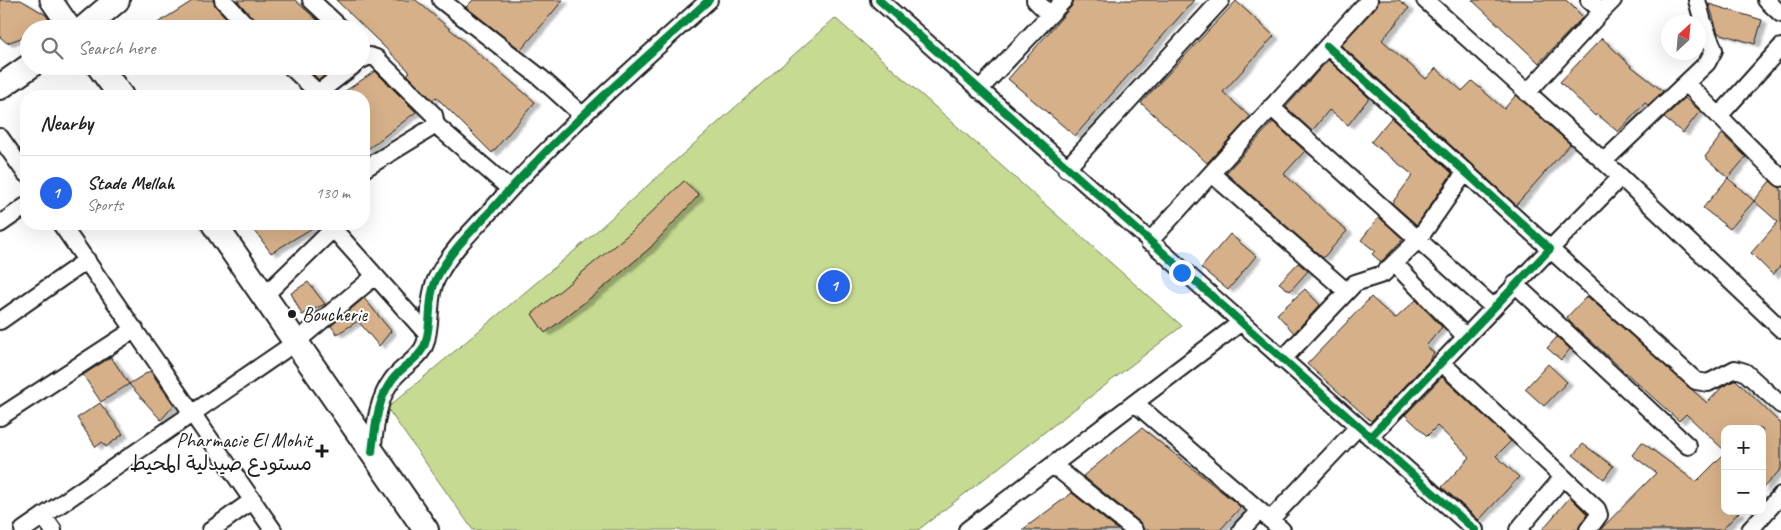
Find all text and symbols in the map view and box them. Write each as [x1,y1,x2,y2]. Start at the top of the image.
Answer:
north arrow [1661,15,1706,60]
search box [20,20,370,75]
icon: search [38,34,66,62]
text: Search here [78,36,155,60]
text: Nearby [40,110,93,136]
text: Stade Mellah [87,171,174,195]
text: 1 [52,183,60,203]
text: 130 m [316,183,350,203]
text: Sports [87,195,123,215]
your location [1169,260,1195,286]
pin: 1 [818,267,850,305]
place label: Boucherie [302,302,368,327]
marker: Boucherie [286,308,298,320]
map controls [1721,425,1766,515]
button: + [1721,425,1766,470]
place label: Pharmacie El Mohit مستودع صيدلية المحيط [130,428,314,477]
marker: Pharmacie El Mohit مستودع صيدلية المحيط [316,445,328,457]
button: − [1721,470,1766,515]

